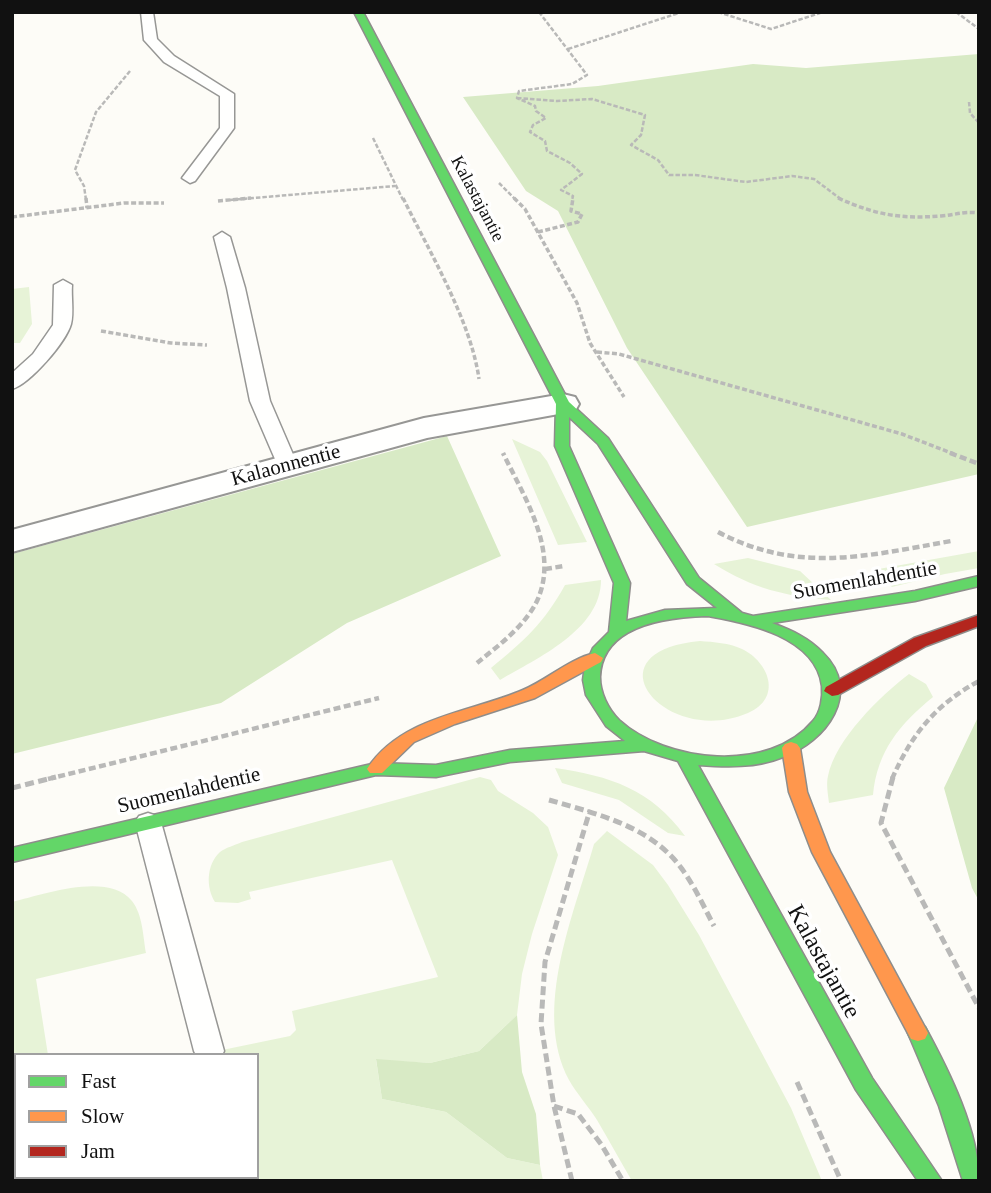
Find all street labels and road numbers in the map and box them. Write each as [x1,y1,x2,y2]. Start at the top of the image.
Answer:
street label: Kalastajantie [445,152,509,246]
street label: Kalaonnentie [229,439,343,493]
street label: Suomenlahdentie [791,556,939,606]
street label: Suomenlahdentie [115,762,263,820]
street label: Kalastajantie [780,900,866,1024]

